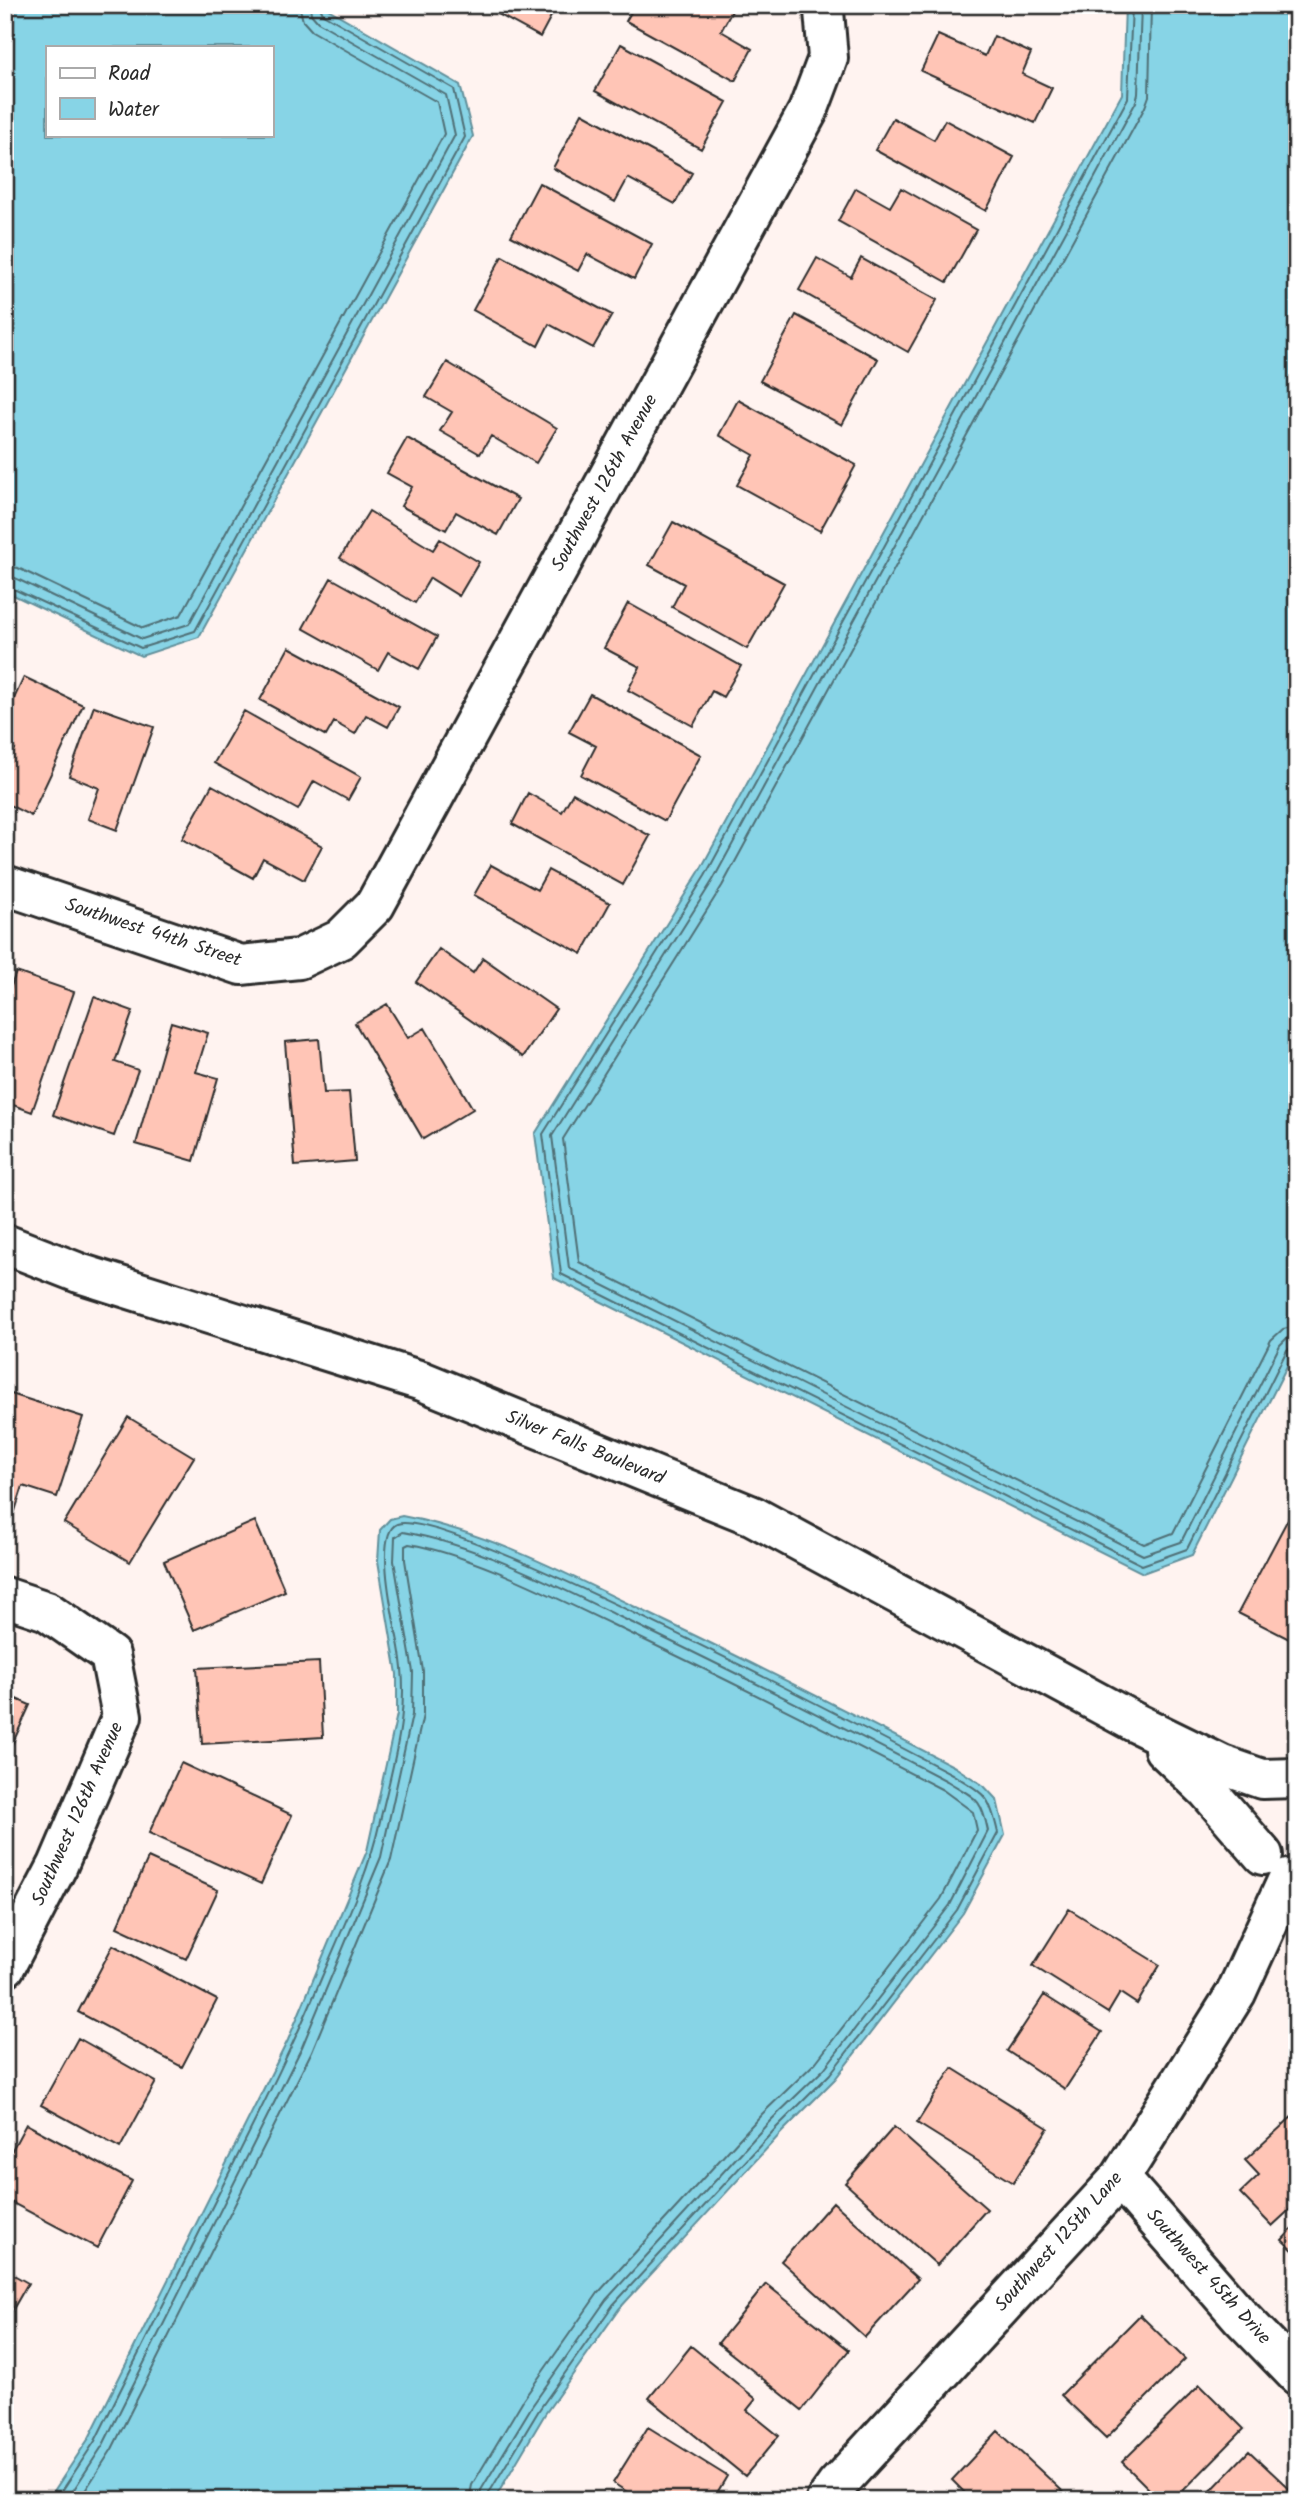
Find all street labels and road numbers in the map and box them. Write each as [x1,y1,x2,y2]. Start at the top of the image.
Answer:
street label: Southwest 126th Avenue [544,389,666,577]
street label: Southwest 44th Street [61,890,246,976]
street label: Silver Falls Boulevard [501,1402,670,1494]
street label: Southwest 126th Avenue [24,1717,132,1911]
street label: Southwest 125th Lane [988,2165,1131,2319]
street label: Southwest 45th Drive [1138,2202,1278,2352]

